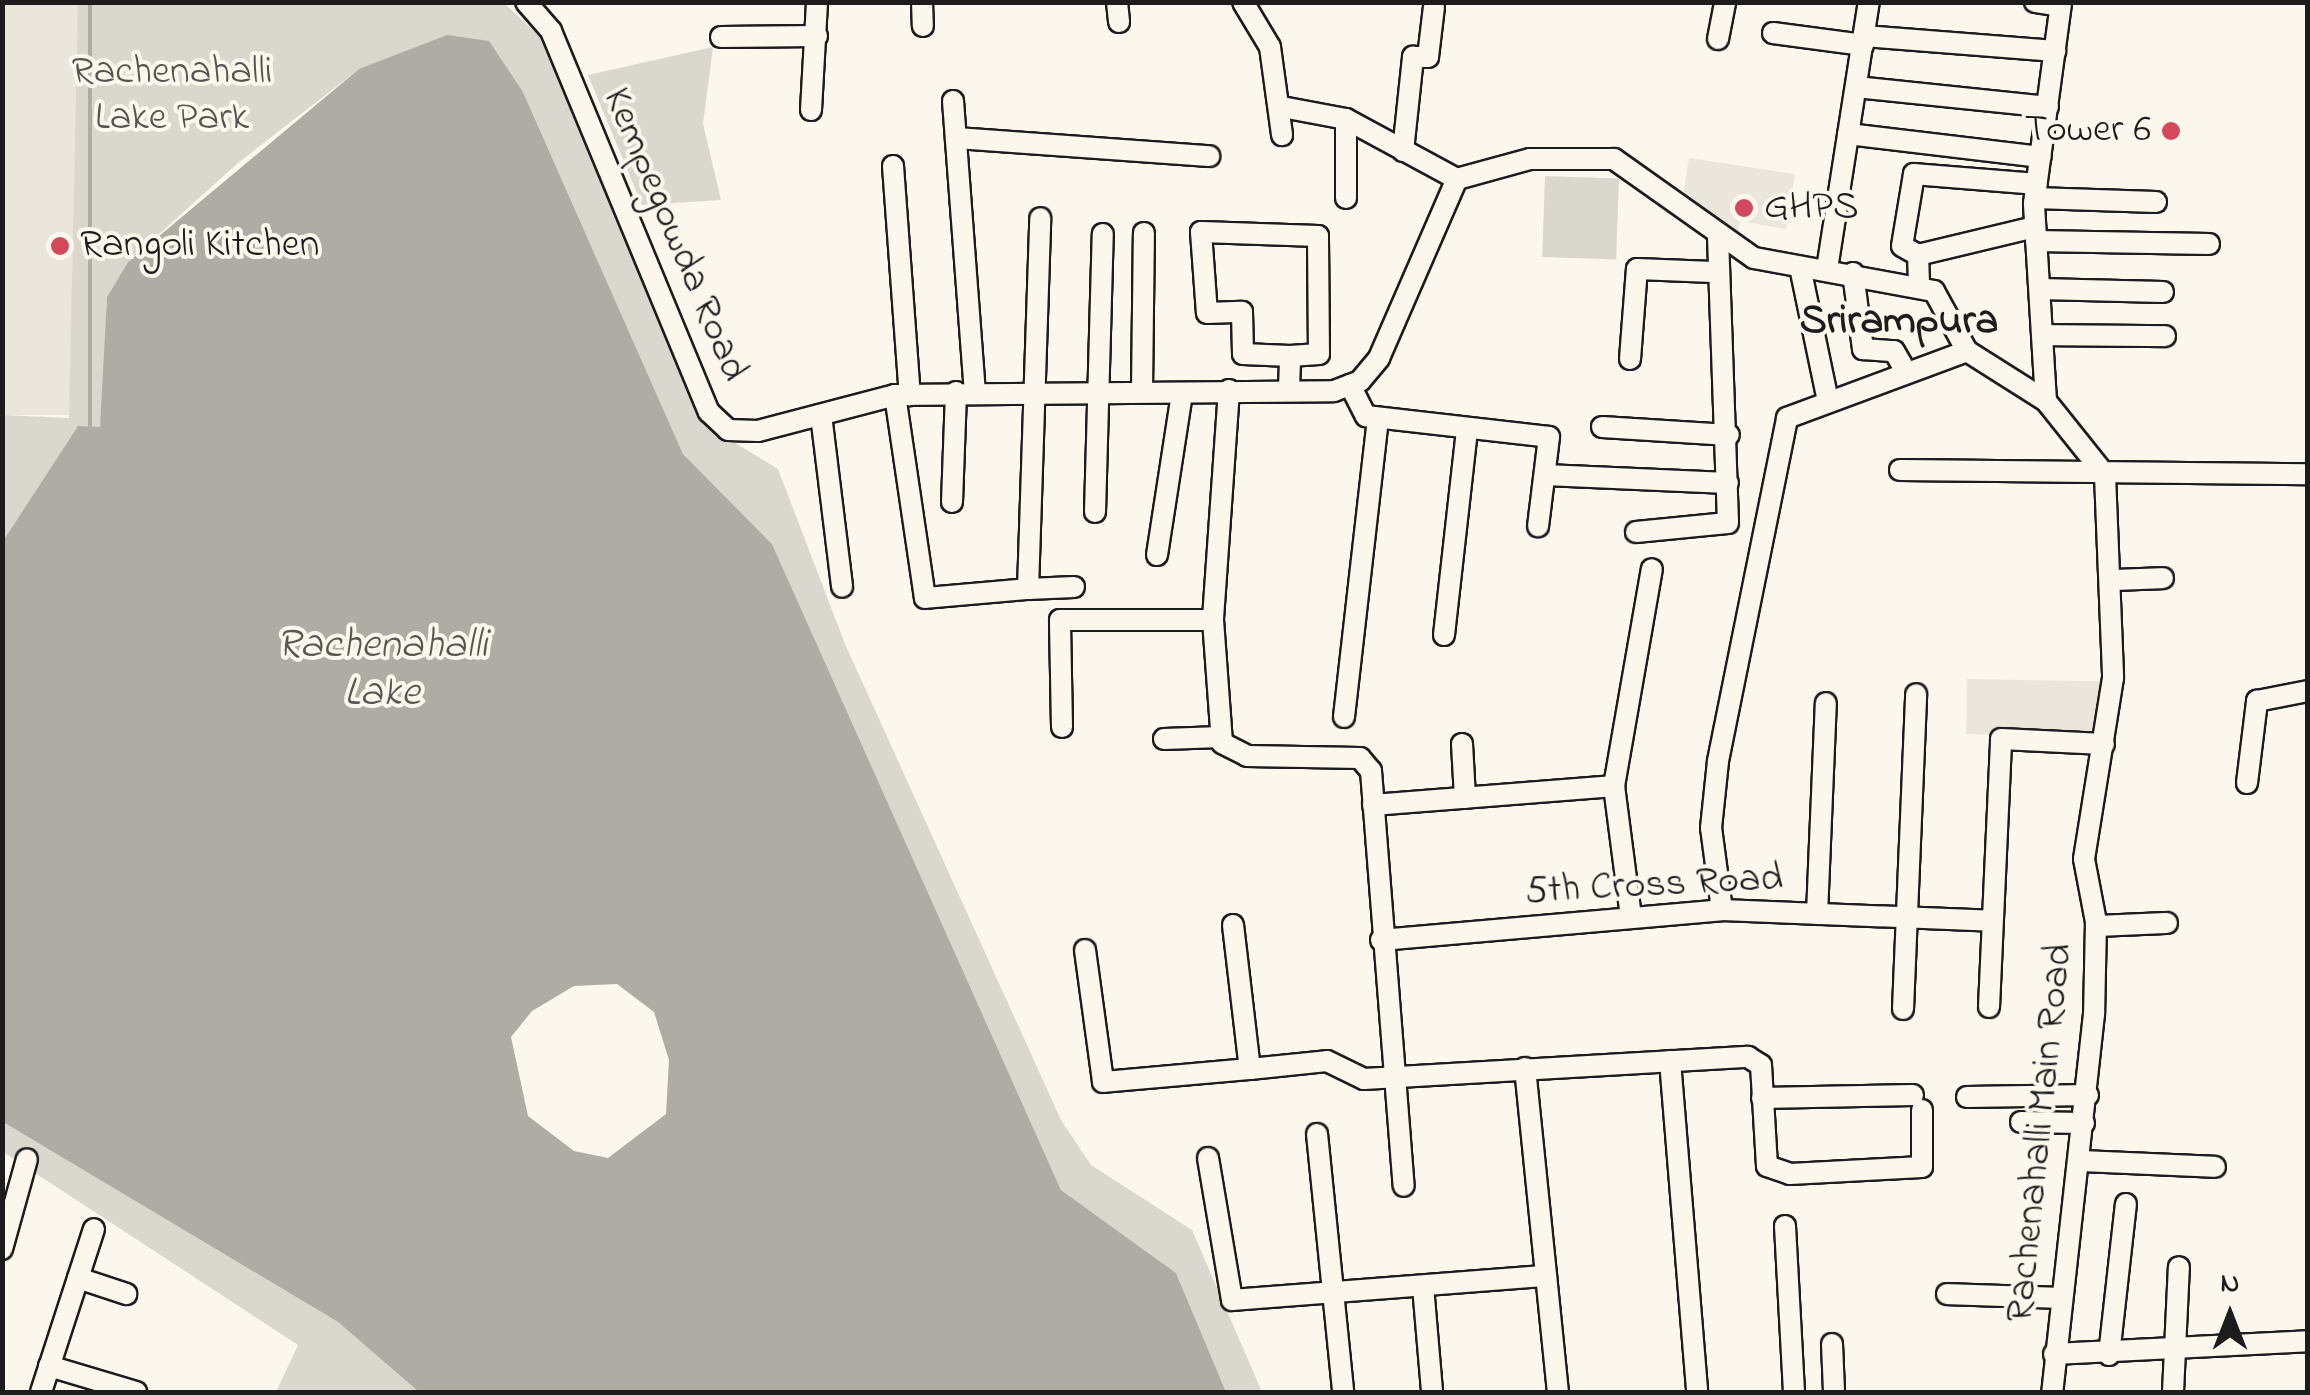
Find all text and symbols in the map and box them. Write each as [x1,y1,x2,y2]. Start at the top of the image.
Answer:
park label: Rachenahalli Lake Park [72,49,272,143]
street label: Kempegowda Road [591,81,757,389]
place label: Tower 6 [2025,107,2151,155]
marker: Tower 6 [2160,120,2182,142]
place label: GHPS [1764,184,1859,232]
marker: GHPS [1733,197,1755,219]
place label: Rangoli Kitchen [80,222,319,270]
marker: Rangoli Kitchen [49,235,71,257]
district label: Srirampura [1800,297,1998,347]
water label: Rachenahalli Lake [276,621,488,719]
street label: 5th Cross Road [1524,855,1784,917]
street label: Rachenahalli Main Road [1997,941,2085,1325]
text: N [2221,1264,2239,1305]
north arrow [2180,1265,2280,1365]

